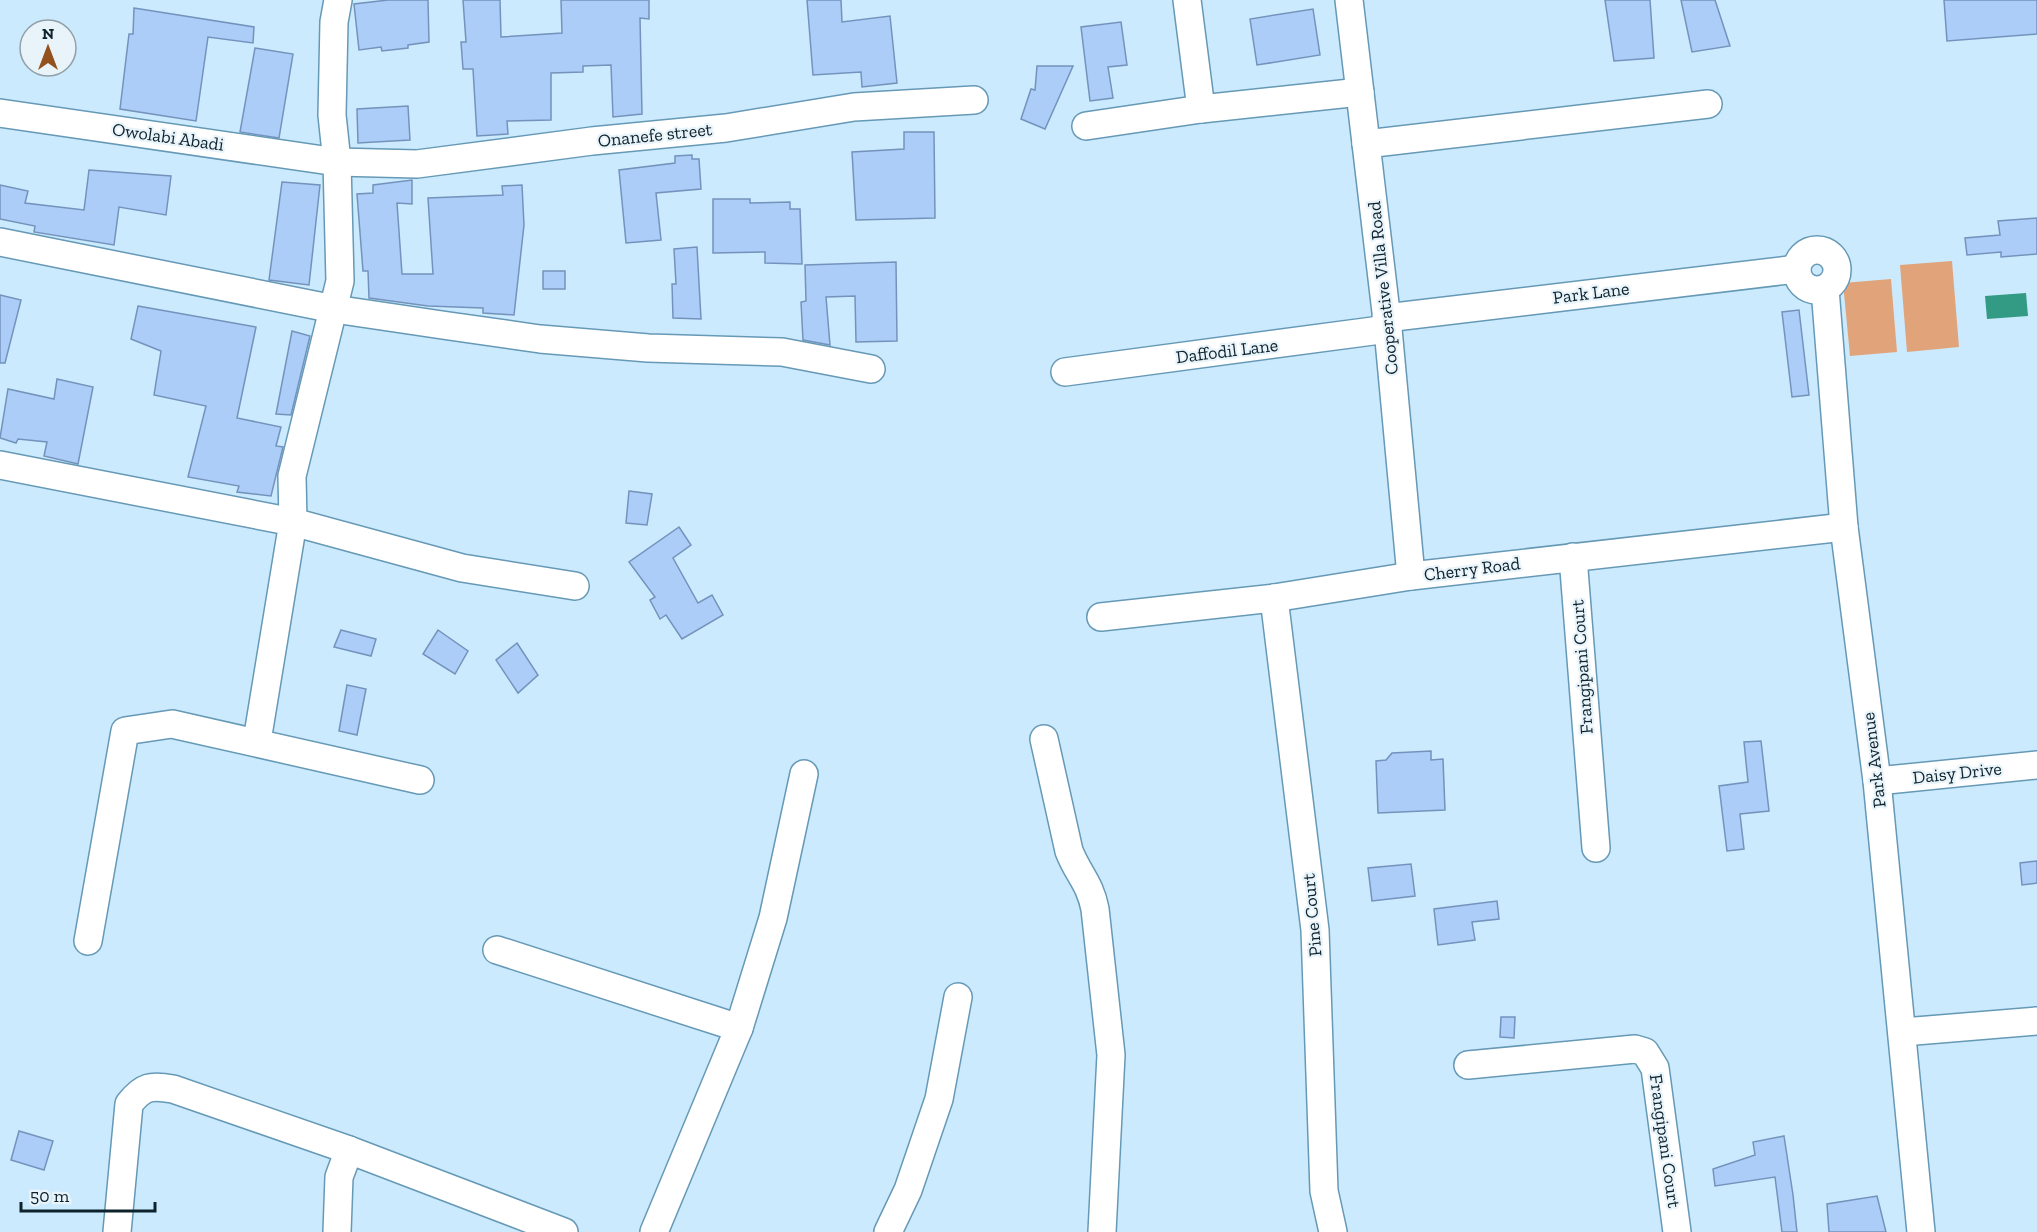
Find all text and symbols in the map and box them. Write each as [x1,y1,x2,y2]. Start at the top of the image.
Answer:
north arrow [18,18,78,78]
text: N [42,24,54,43]
street label: Owolabi Abadi [111,118,225,156]
street label: Onanefe street [597,118,714,152]
street label: Cooperative Villa Road [1363,200,1403,376]
street label: Park Lane [1551,277,1631,309]
street label: Daffodil Lane [1175,334,1279,368]
street label: Cherry Road [1423,552,1522,586]
street label: Frangipani Court [1566,599,1598,735]
street label: Park Avenue [1857,711,1891,809]
street label: Daisy Drive [1911,757,2003,789]
street label: Pine Court [1297,872,1327,958]
street label: Frangipani Court [1645,1073,1685,1210]
scale bar [21,1175,154,1213]
text: 50 m [30,1185,70,1207]

